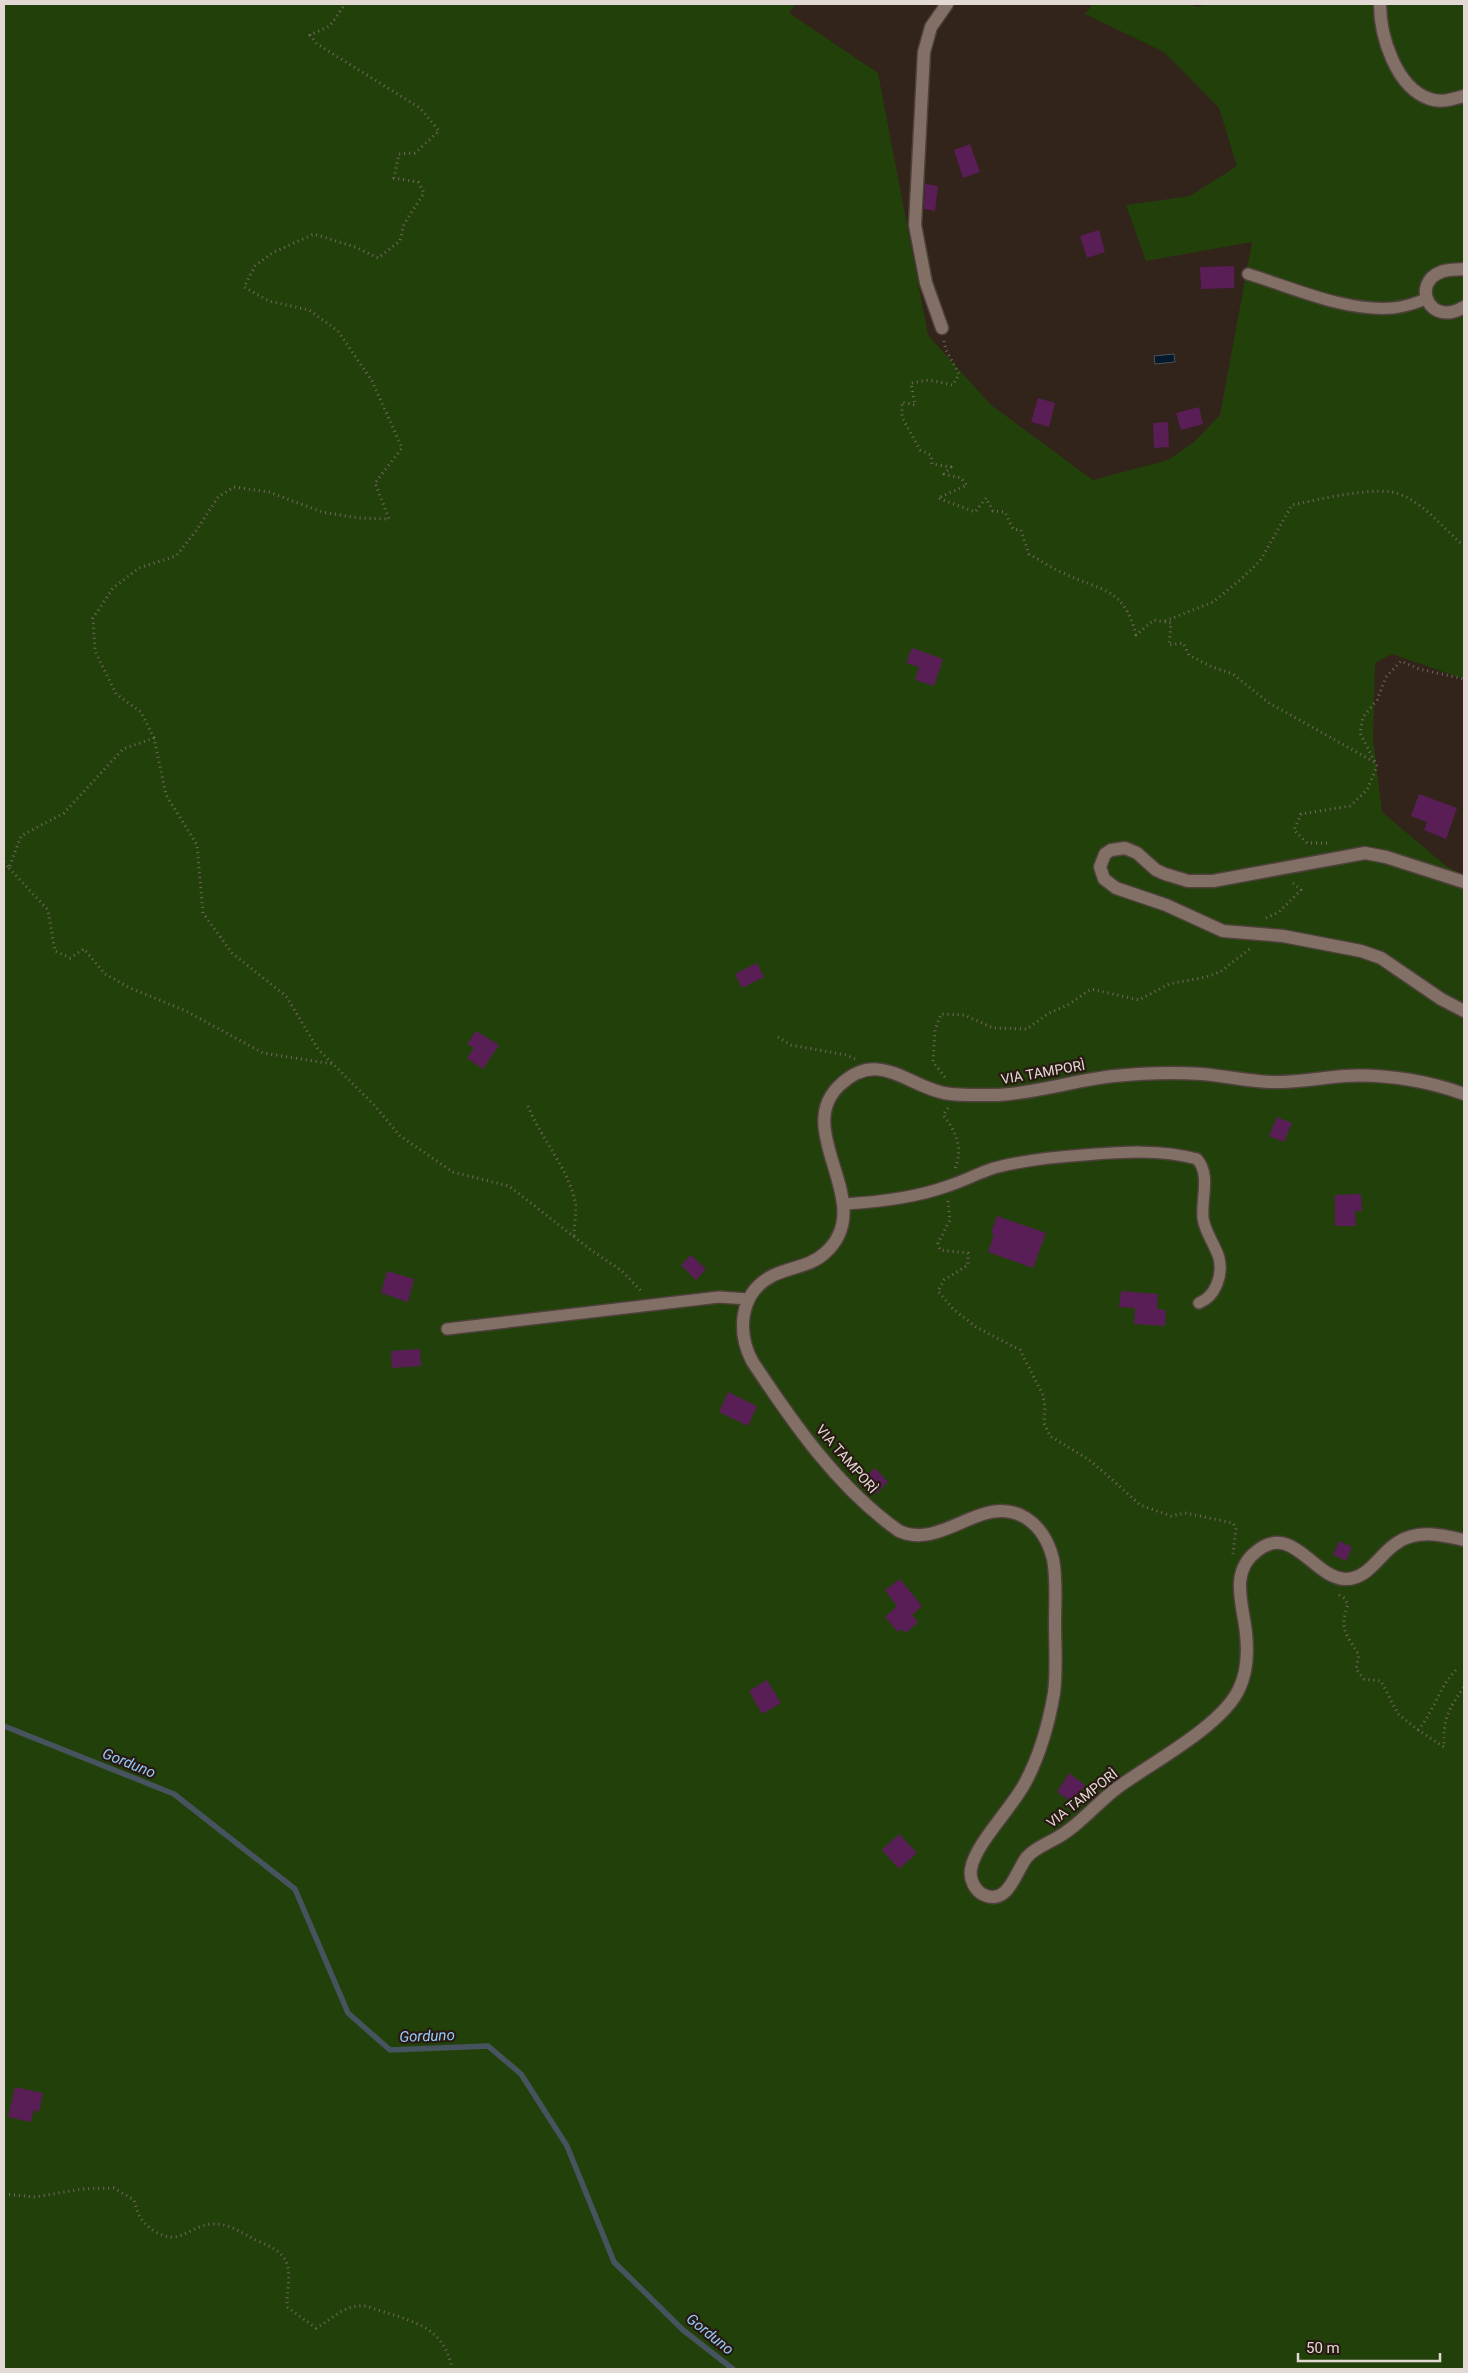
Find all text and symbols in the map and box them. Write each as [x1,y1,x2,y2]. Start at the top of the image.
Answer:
street label: VIA TAMPORÌ [999,1056,1086,1087]
street label: VIA TAMPORÌ [813,1421,882,1496]
water label: Gorduno [100,1744,158,1782]
street label: VIA TAMPORÌ [1043,1765,1121,1831]
water label: Gorduno [399,2026,455,2046]
water label: Gorduno [683,2310,737,2358]
scale bar [1298,2330,1440,2362]
text: 50 m [1306,2339,1340,2357]

